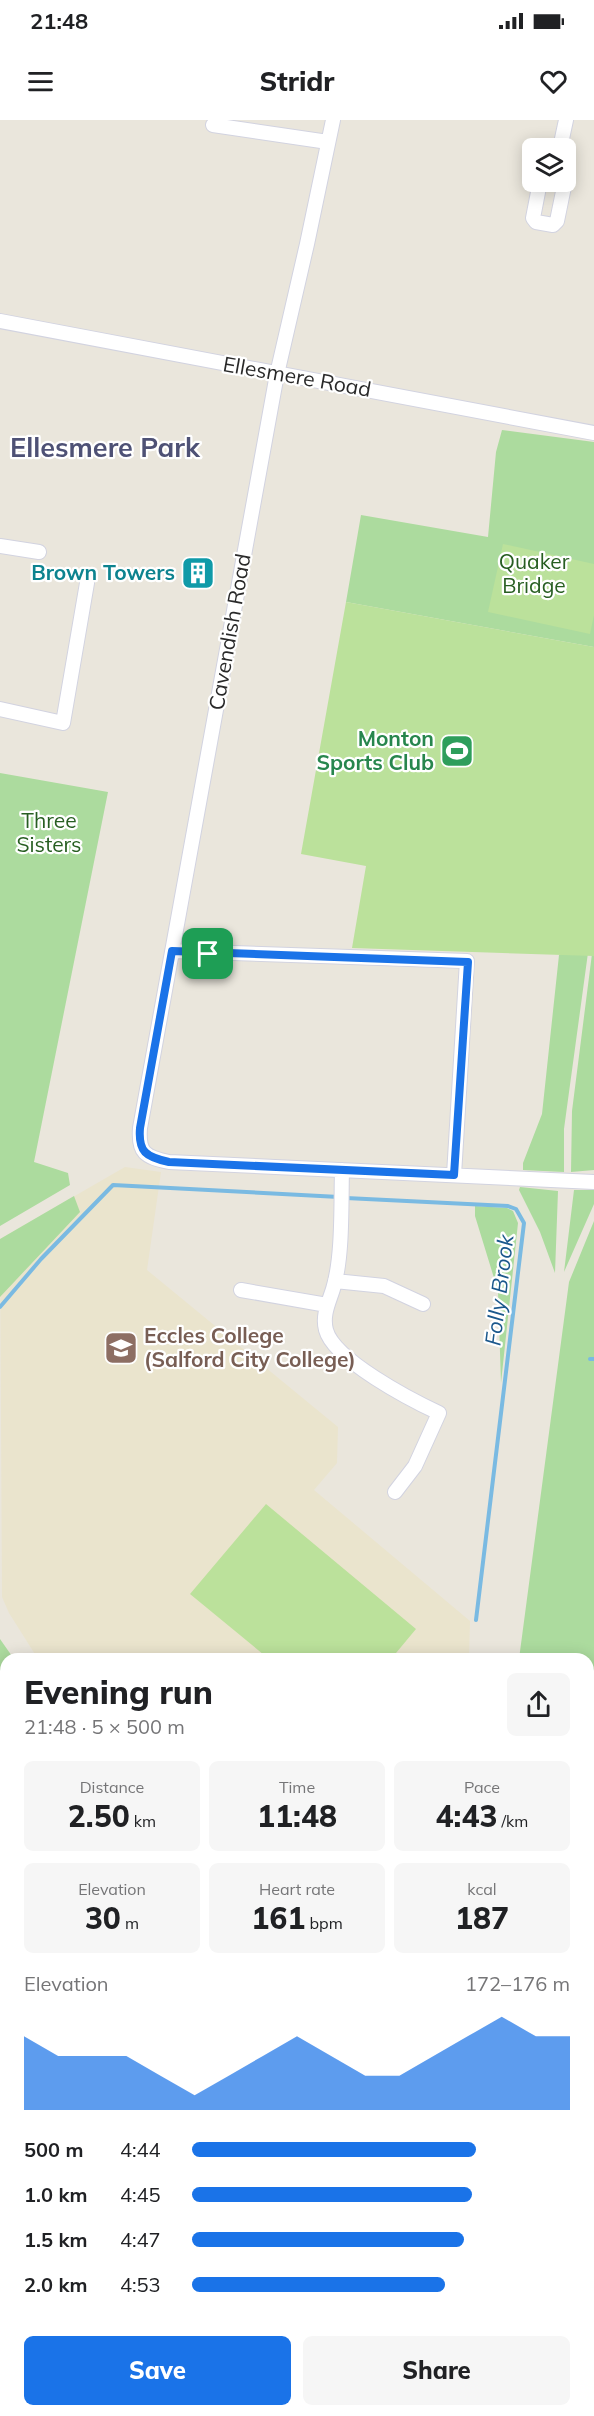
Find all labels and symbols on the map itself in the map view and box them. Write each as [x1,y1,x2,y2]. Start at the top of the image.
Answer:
street label: Ellesmere Road [221,350,373,402]
district label: Ellesmere Park [10,430,201,464]
park label: Quaker Bridge [499,548,570,598]
street label: Cavendish Road [202,552,256,712]
building icon: Brown Towers [180,555,216,591]
place label: Brown Towers [31,559,175,585]
place label: Monton Sports Club [317,725,434,775]
sports icon: Monton Sports Club [439,733,475,769]
park label: Three Sisters [17,807,82,857]
pin [182,928,233,979]
water label: Folly Brook [478,1232,520,1347]
place label: Eccles College (Salford City College) [144,1322,356,1372]
school or university icon: Eccles College (Salford City College) [103,1330,139,1366]

